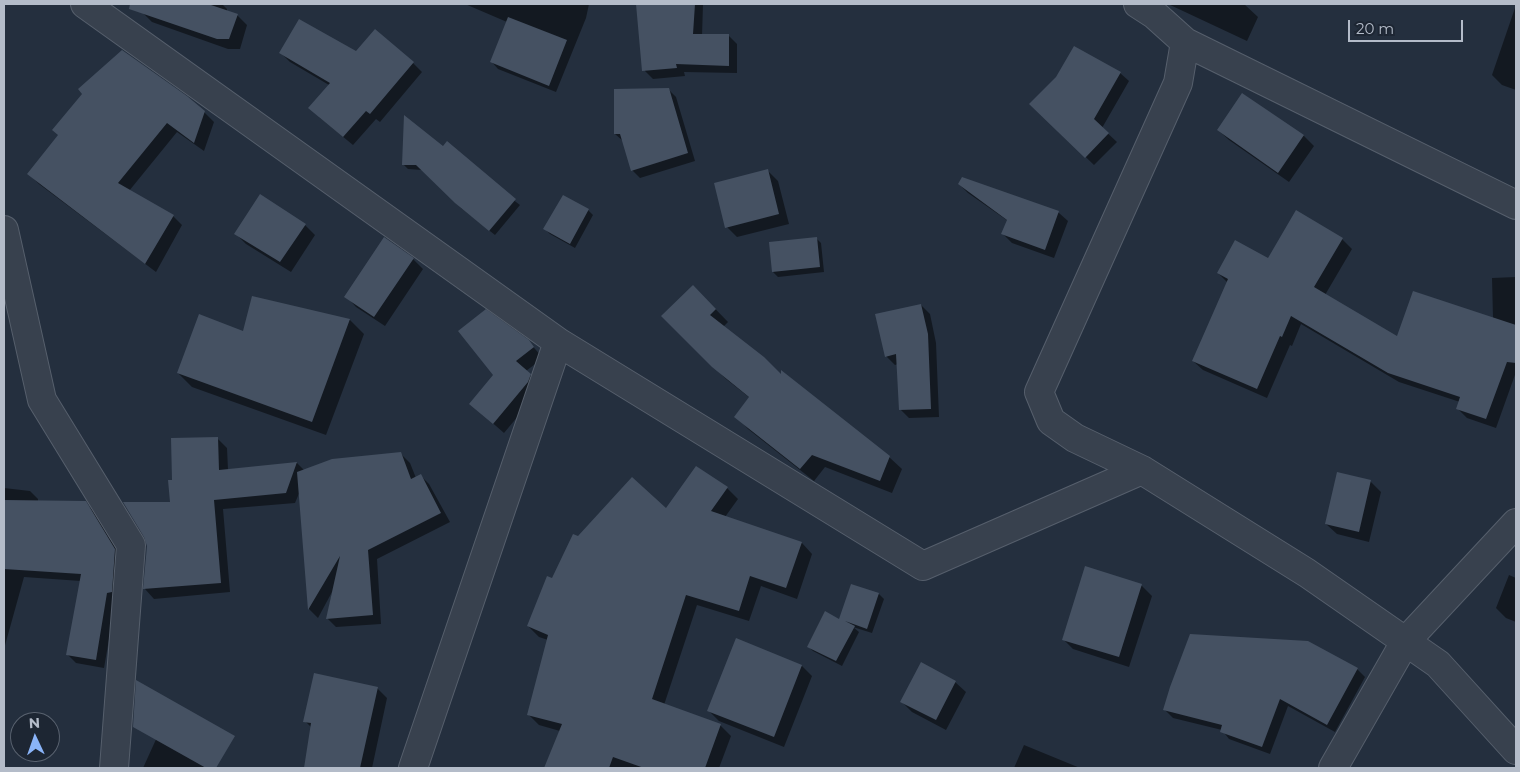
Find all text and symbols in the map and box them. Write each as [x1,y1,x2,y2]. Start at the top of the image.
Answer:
scale bar [1350,10,1465,42]
text: 20 m [1356,19,1394,38]
north arrow [10,712,60,762]
text: N [28,714,40,732]

